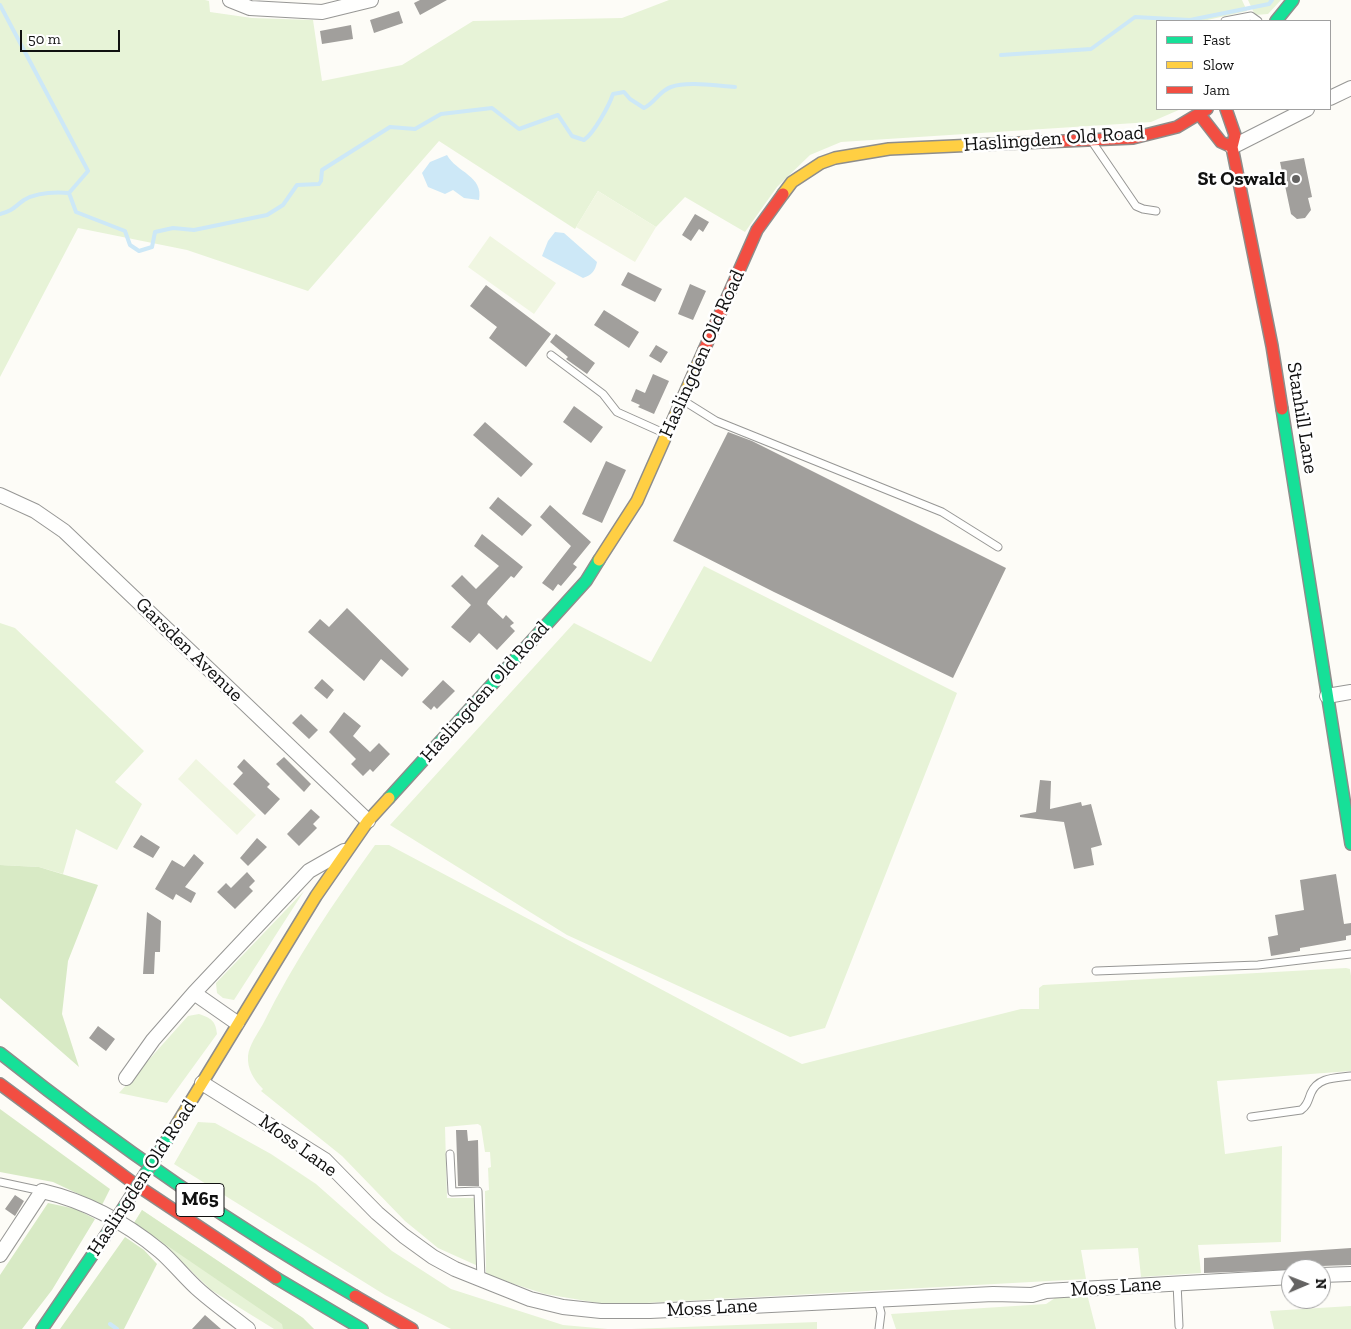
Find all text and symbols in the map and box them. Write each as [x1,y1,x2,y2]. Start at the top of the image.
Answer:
scale bar [22,20,122,52]
legend [1156,20,1331,110]
text: 50 m [28,30,61,48]
text: Fast [1203,31,1231,49]
text: Slow [1203,56,1234,74]
text: Jam [1203,81,1230,99]
street label: Haslingden Old Road [963,121,1145,157]
place label: St Oswald [1197,167,1286,191]
marker: St Oswald [1290,173,1302,185]
street label: Haslingden Old Road [654,266,750,442]
street label: Stanhill Lane [1281,361,1323,475]
street label: Garsden Avenue [130,593,248,707]
street label: Haslingden Old Road [415,617,555,767]
street label: Haslingden Old Road [83,1095,201,1261]
street label: Moss Lane [254,1110,342,1182]
road number: M65 [176,1184,224,1216]
north arrow [1281,1259,1331,1309]
street label: Moss Lane [1070,1272,1162,1302]
text: N [1312,1278,1329,1289]
street label: Moss Lane [666,1294,758,1322]

